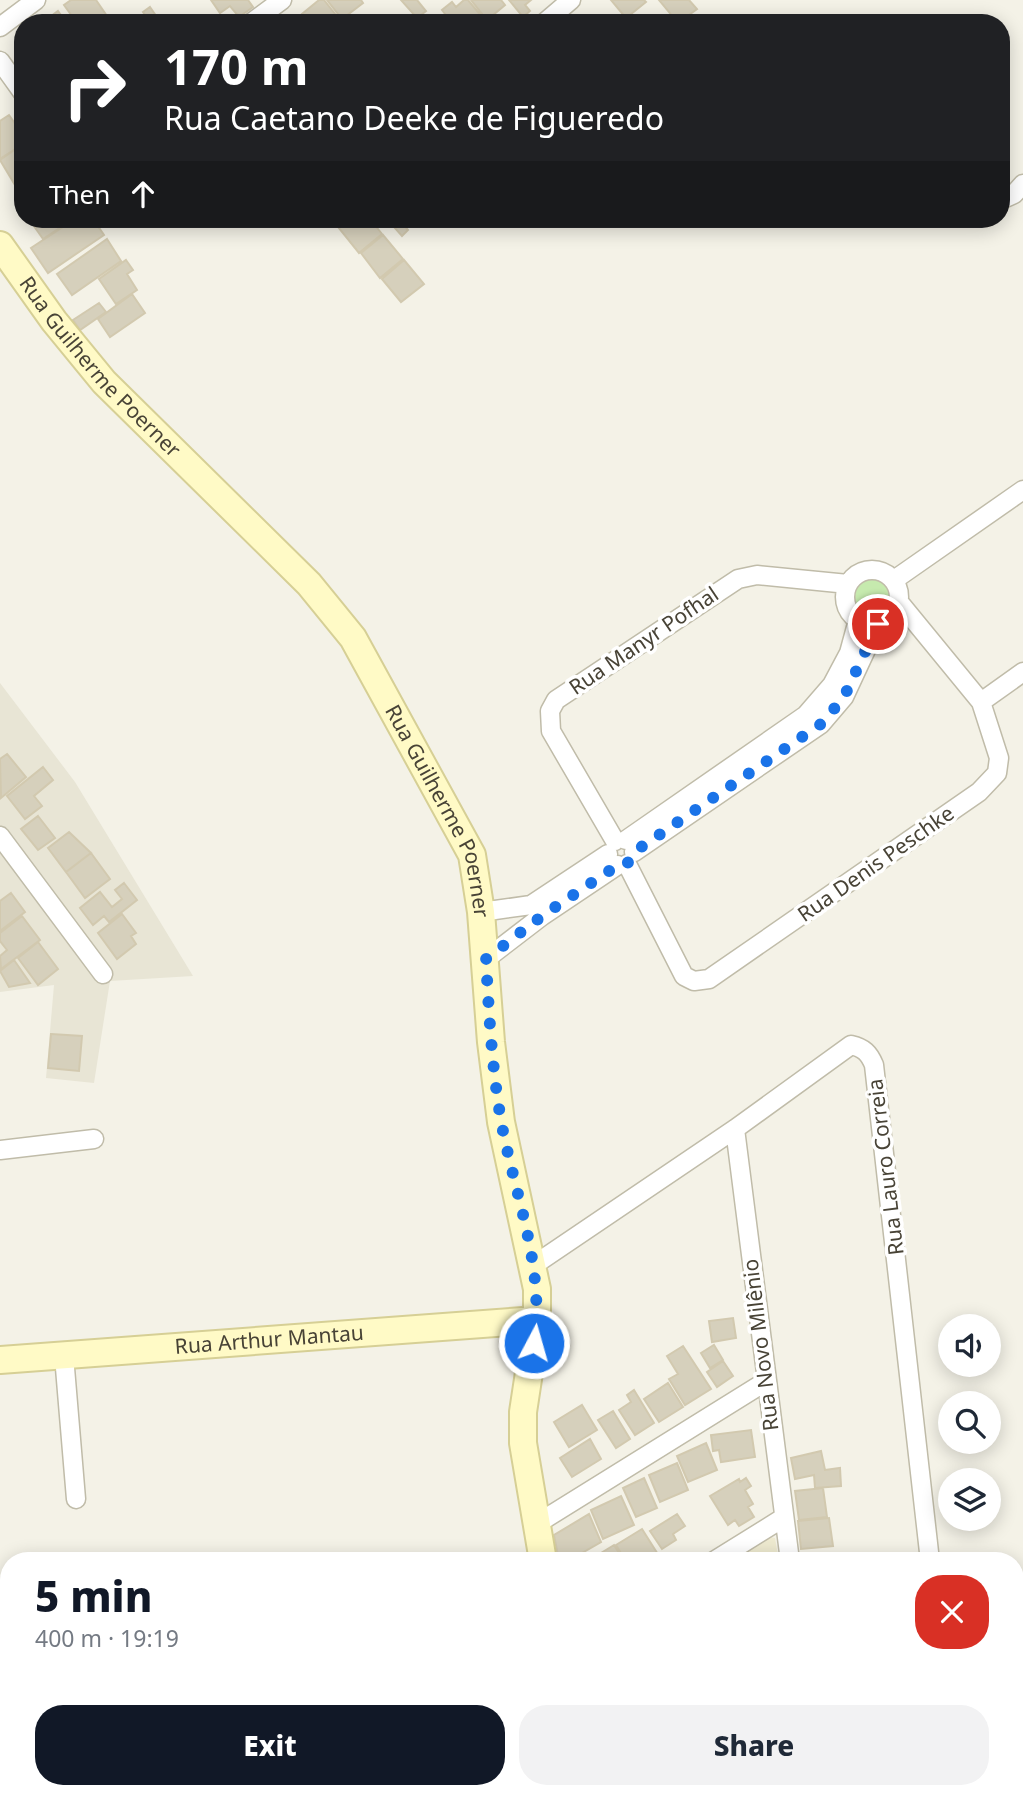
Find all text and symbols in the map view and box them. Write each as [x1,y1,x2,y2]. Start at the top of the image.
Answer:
text: 170 m [164,33,309,99]
icon: right [49,42,140,133]
text: Rua Caetano Deeke de Figueredo [164,96,664,139]
icon: ahead [124,175,162,213]
text: Then [49,176,110,212]
street label: Rua Guilherme Poerner [14,270,187,463]
street label: Rua Manyr Pofhal [563,580,724,701]
pin [848,594,908,654]
icon: arrive [859,605,897,643]
street label: Rua Guilherme Poerner [379,699,496,919]
street label: Rua Denis Peschke [792,799,959,928]
street label: Rua Lauro Correia [860,1077,910,1257]
street label: Rua Novo Milênio [736,1257,784,1433]
position arrow [497,1306,571,1380]
map controls [938,1314,1001,1531]
button: sound [938,1314,1001,1377]
street label: Rua Arthur Mantau [174,1318,365,1360]
button: search [938,1391,1001,1454]
button: layers [938,1468,1001,1531]
text: 5 min [35,1567,152,1624]
button: close [915,1575,989,1649]
text: 400 m · 19:19 [35,1622,179,1654]
button: Exit [35,1705,505,1785]
button: Share [519,1705,989,1785]

